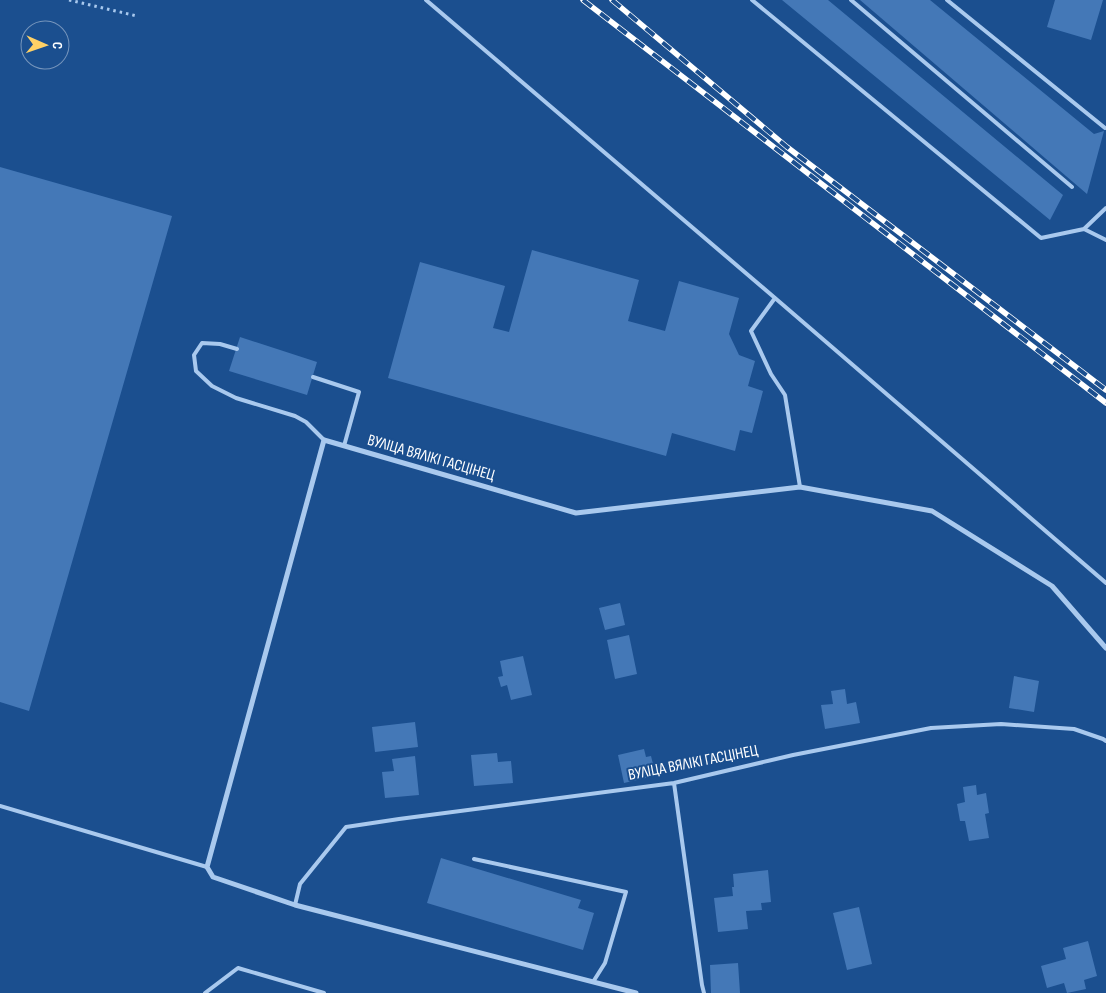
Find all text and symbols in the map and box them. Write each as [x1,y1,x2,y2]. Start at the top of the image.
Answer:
north arrow [20,20,70,70]
text: С [49,42,66,49]
street label: ВУЛІЦА ВЯЛІКІ ГАСЦІНЕЦ [365,431,497,485]
street label: ВУЛІЦА ВЯЛІКІ ГАСЦІНЕЦ [626,741,760,785]

